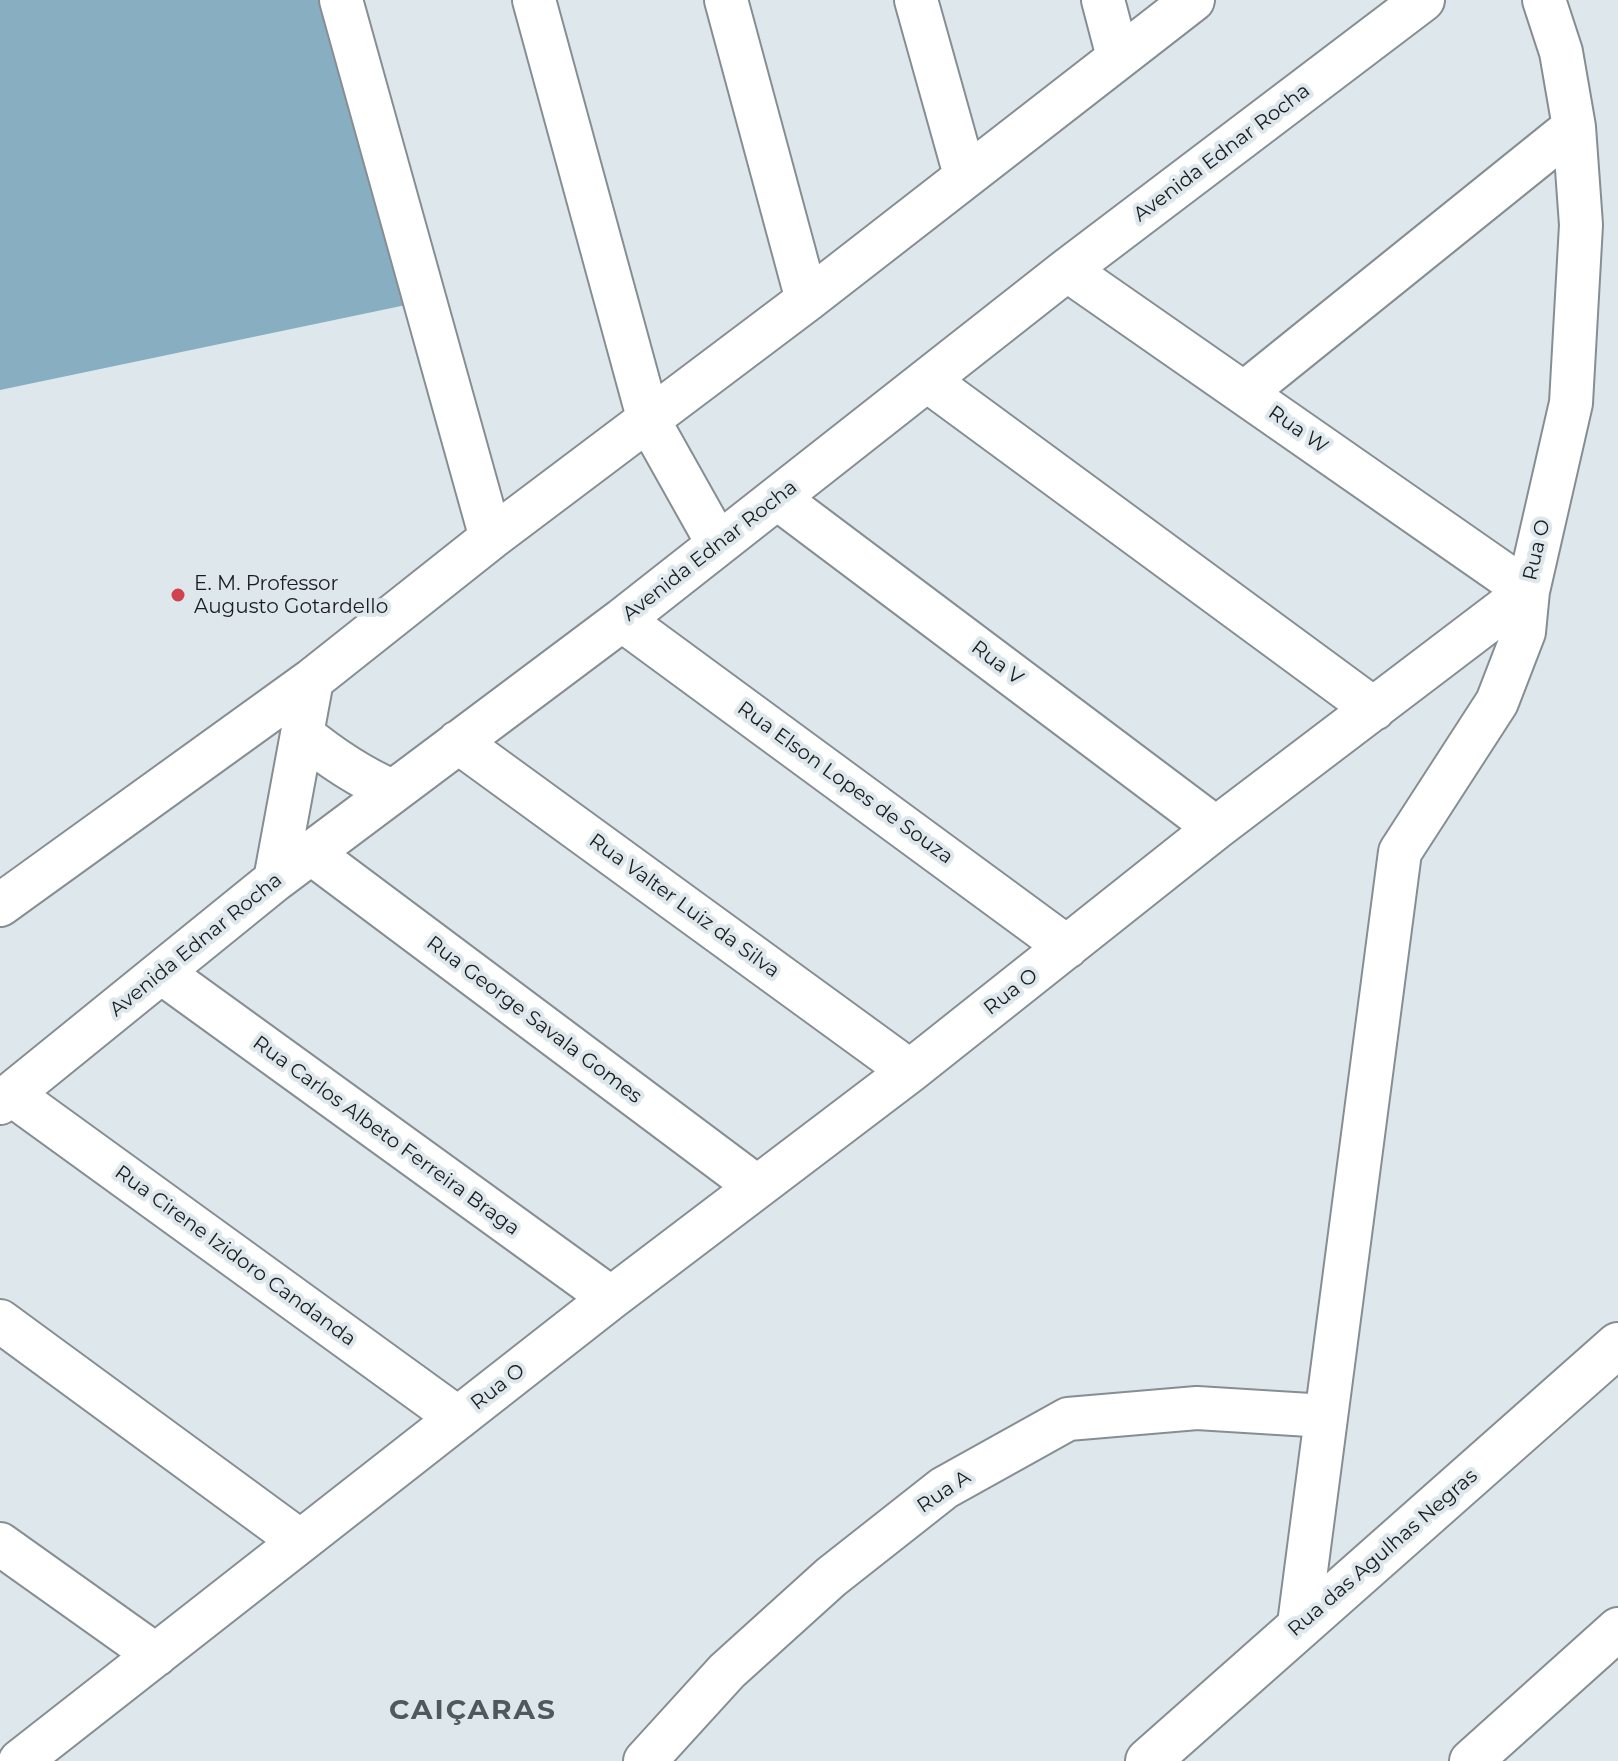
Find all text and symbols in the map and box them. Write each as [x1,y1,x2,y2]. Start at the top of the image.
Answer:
street label: Avenida Ednar Rocha [1129,79,1315,227]
street label: Rua W [1264,401,1332,459]
street label: Avenida Ednar Rocha [618,475,802,627]
street label: Rua O [1518,517,1556,583]
place label: E. M. Professor Augusto Gotardello [194,572,388,619]
marker: E. M. Professor Augusto Gotardello [169,586,187,604]
street label: Rua V [966,636,1028,690]
street label: Rua Elson Lopes de Souza [732,697,958,869]
street label: Rua Valter Luiz da Silva [584,829,784,983]
street label: Avenida Ednar Rocha [105,868,287,1022]
street label: Rua George Savala Gomes [422,931,646,1109]
street label: Rua O [979,964,1043,1020]
street label: Rua Carlos Albeto Ferreira Braga [248,1031,524,1241]
street label: Rua Cirene Izidoro Candanda [110,1160,360,1352]
street label: Rua O [466,1359,530,1415]
street label: Rua das Agulhas Negras [1283,1464,1483,1642]
street label: Rua A [913,1465,975,1519]
district label: CAIÇARAS [389,1694,557,1728]

